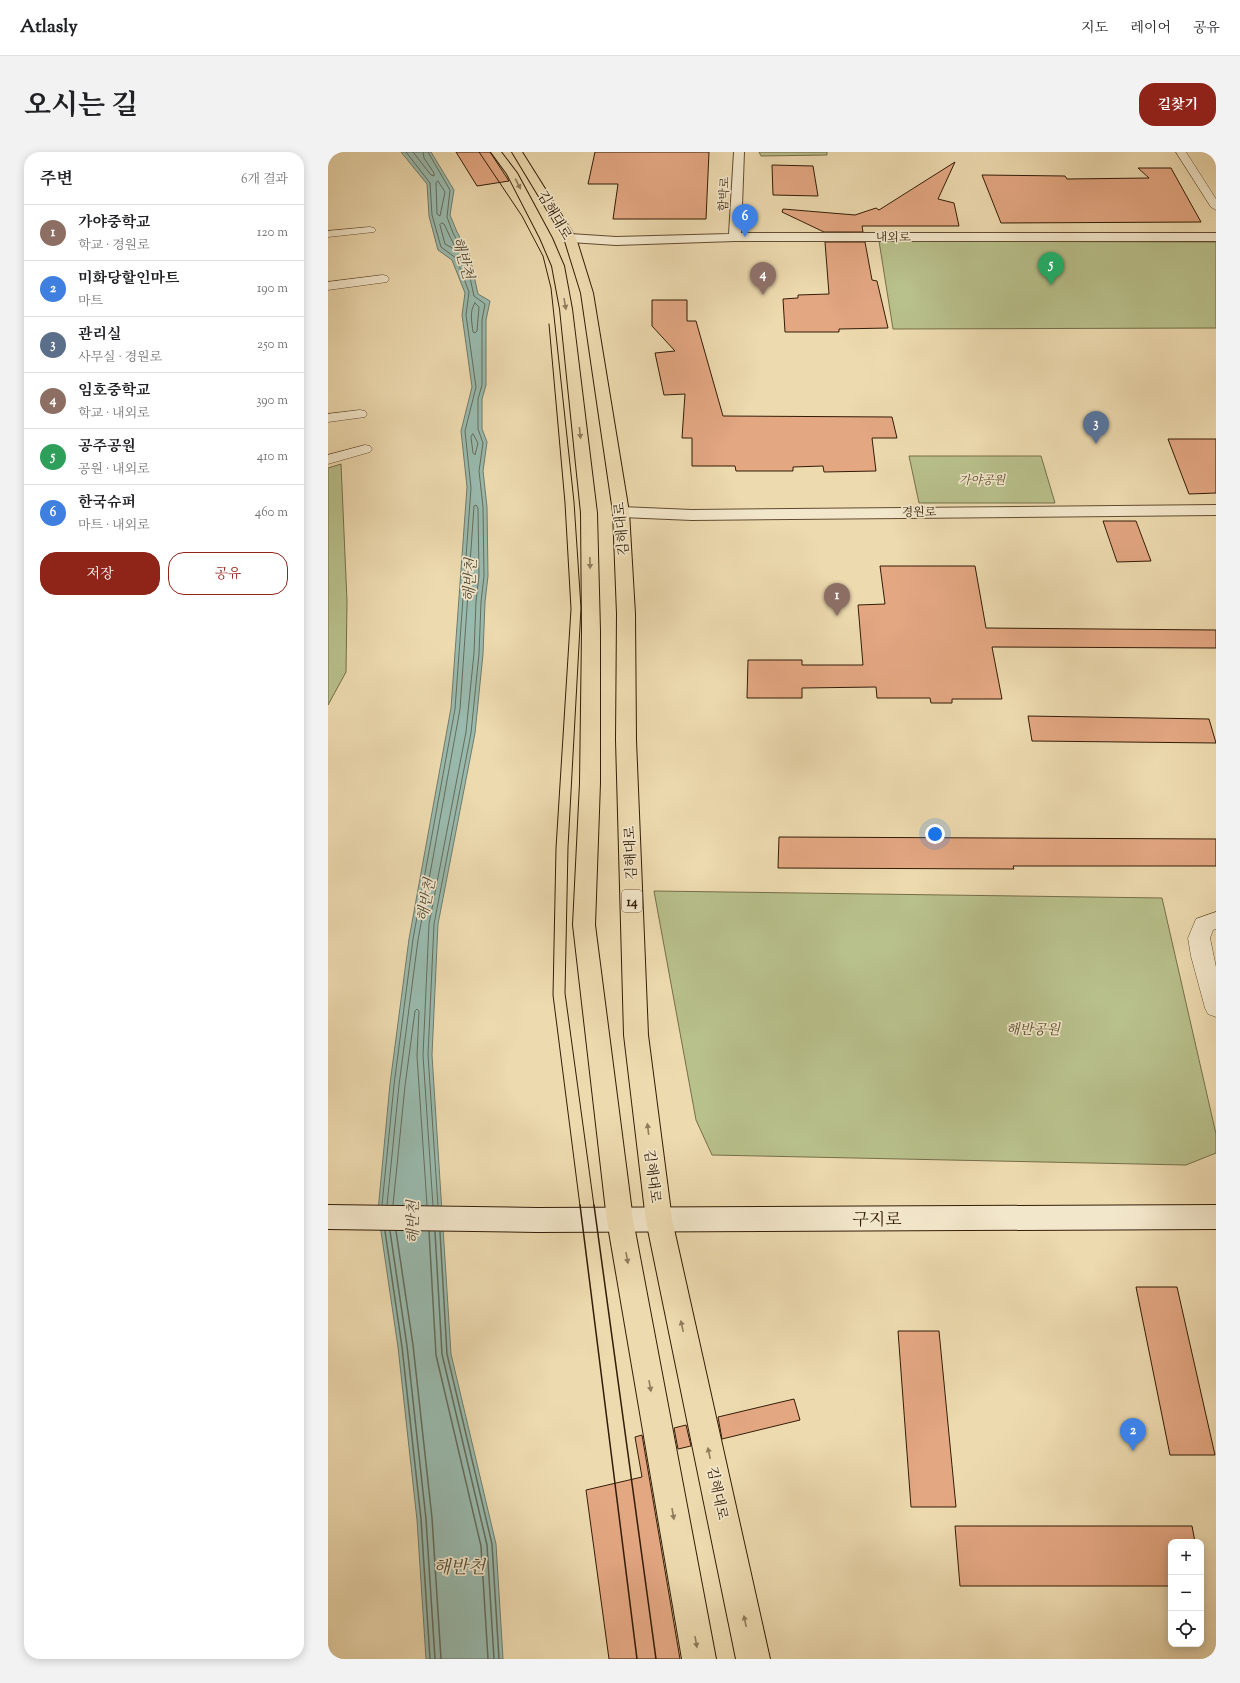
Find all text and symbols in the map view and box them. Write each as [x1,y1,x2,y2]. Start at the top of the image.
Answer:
text: Atlasly [20,14,78,41]
text: 지도 [1081,19,1108,39]
text: 레이어 [1130,19,1171,39]
text: 공유 [1193,19,1220,39]
button: 길찾기 [1139,83,1216,126]
text: 오시는 길 [24,87,138,127]
text: 주변 [40,168,73,192]
text: 6개 결과 [241,171,288,189]
street label: 함박로 [715,176,735,212]
one-way arrow [515,178,521,190]
street label: 김해대로 [531,188,576,245]
pin: 6 [732,204,758,237]
text: 가야중학교 [78,213,150,234]
text: 1 [51,224,55,242]
text: 120 m [257,224,288,242]
street label: 내외로 [876,229,911,247]
water label: 해반천 [445,235,478,284]
text: 학교 · 경원로 [78,237,150,255]
pin: 5 [1038,252,1064,285]
pin: 4 [750,262,776,295]
text: 미화당할인마트 [78,269,179,290]
text: 2 [50,280,56,298]
text: 190 m [257,280,288,298]
text: 마트 [78,293,103,311]
one-way arrow [563,298,569,310]
text: 관리실 [78,325,121,346]
text: 3 [50,336,56,354]
text: 250 m [257,336,288,354]
text: 사무실 · 경원로 [78,349,162,367]
text: 임호중학교 [78,381,150,402]
text: 4 [50,392,56,410]
text: 390 m [256,392,288,410]
text: 학교 · 내외로 [78,405,150,423]
pin: 3 [1083,411,1109,444]
one-way arrow [577,427,583,439]
text: 공주공원 [78,437,136,458]
text: 5 [51,448,55,466]
text: 410 m [257,448,288,466]
text: 공원 · 내외로 [78,461,150,479]
park label: 가야공원 [959,472,1007,490]
text: 한국슈퍼 [78,493,136,514]
street label: 김해대로 [611,501,635,557]
text: 6 [50,504,56,522]
text: 460 m [255,504,288,522]
street label: 경원로 [901,504,937,522]
text: 마트 · 내외로 [78,517,150,535]
button: 저장 [40,552,160,595]
button: 공유 [168,552,288,595]
water label: 해반천 [460,556,483,602]
one-way arrow [587,557,593,570]
pin: 1 [824,583,850,616]
your location [925,824,945,844]
street label: 김해대로 [621,825,643,880]
water label: 해반천 [413,875,442,924]
road number: 14 [622,890,642,912]
park label: 해반공원 [1006,1021,1062,1041]
one-way arrow [644,1123,651,1135]
street label: 김해대로 [638,1148,664,1205]
water label: 해반천 [404,1199,425,1244]
street label: 구지로 [852,1209,902,1233]
one-way arrow [624,1252,630,1264]
one-way arrow [678,1319,684,1332]
one-way arrow [647,1380,653,1392]
pin: 2 [1120,1418,1146,1451]
one-way arrow [706,1447,712,1459]
street label: 김해대로 [701,1465,732,1522]
one-way arrow [670,1508,676,1520]
map controls [1168,1539,1204,1647]
button: + [1168,1539,1204,1575]
water label: 해반천 [433,1556,487,1582]
button: − [1168,1575,1204,1611]
button: locate [1168,1611,1204,1647]
one-way arrow [742,1615,748,1627]
one-way arrow [693,1636,699,1648]

